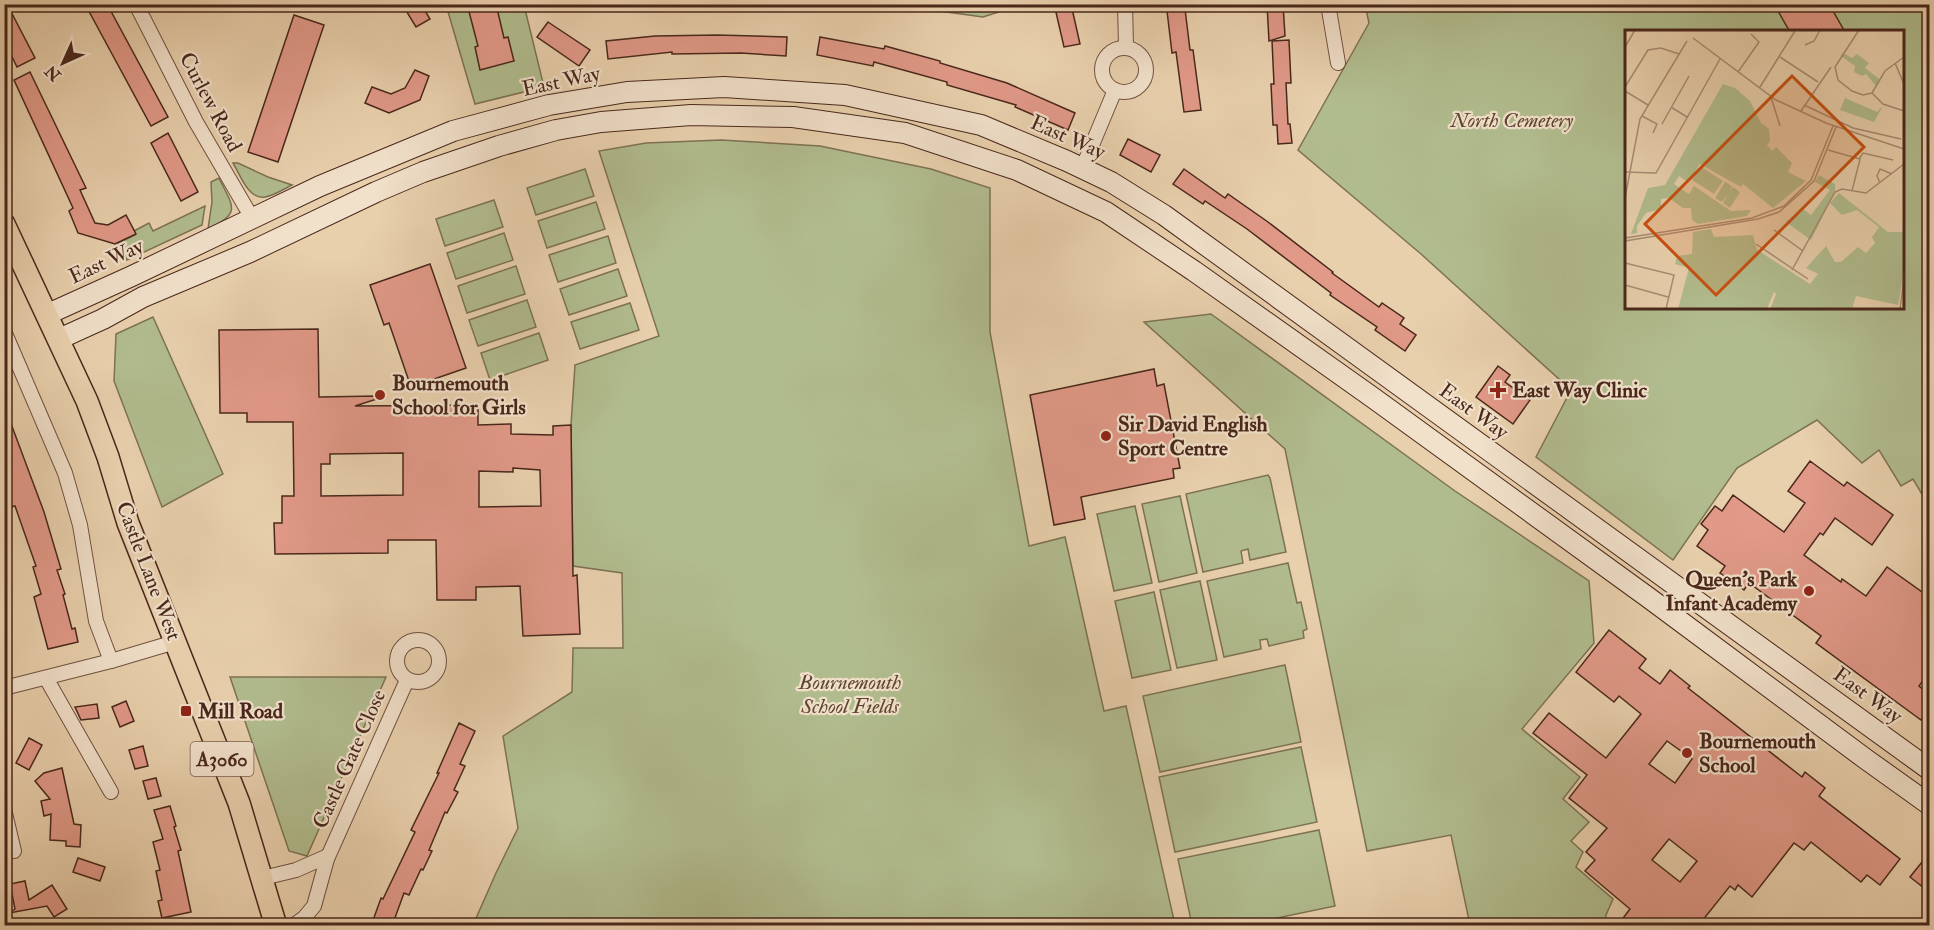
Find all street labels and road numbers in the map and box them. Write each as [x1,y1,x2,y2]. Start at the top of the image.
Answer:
street label: Curlew Road [173,48,248,157]
street label: East Way [519,60,603,103]
street label: East Way [1026,109,1110,166]
street label: East Way [65,232,149,290]
street label: East Way [1434,377,1514,446]
street label: Castle Lane West [110,498,187,645]
street label: East Way [1828,661,1908,730]
street label: Castle Gate Close [307,685,392,833]
road number: A3060 [190,742,254,776]

